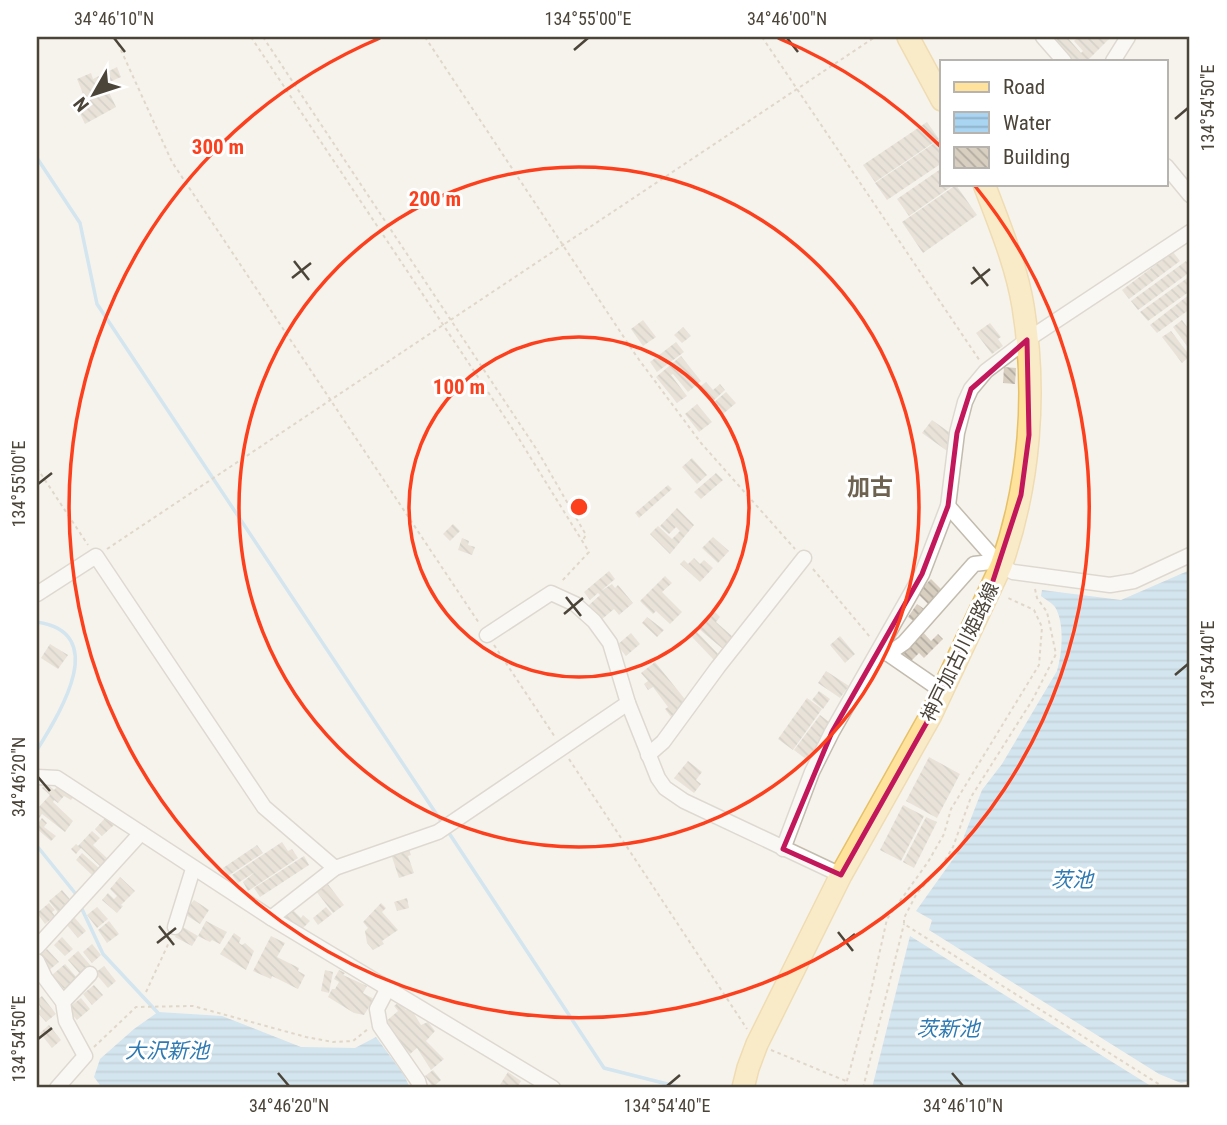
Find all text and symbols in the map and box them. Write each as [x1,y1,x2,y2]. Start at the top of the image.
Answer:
text: 34°46'10"N [74,8,154,29]
text: 134°55'00"E [545,8,631,29]
text: 34°46'00"N [747,8,827,29]
north arrow [60,60,130,130]
legend [940,60,1168,186]
text: 134°54'50"E [1197,65,1218,151]
text: Road [1003,75,1045,99]
text: N [69,93,94,116]
text: Water [1003,111,1051,135]
text: 300 m [192,135,244,159]
text: Building [1003,145,1070,169]
text: 200 m [409,187,461,211]
text: 100 m [433,375,485,399]
text: 134°55'00"E [8,441,29,527]
district label: 加古 [847,474,893,501]
centre of rings [567,495,591,519]
street label: 神戸加古川姫路線 [916,579,1004,725]
text: 134°54'40"E [1197,621,1218,707]
text: 34°46'20"N [8,737,29,817]
water label: 茨池 [1051,868,1095,892]
text: 134°54'50"E [8,996,29,1082]
water label: 茨新池 [917,1017,981,1041]
water label: 大沢新池 [125,1039,211,1063]
text: 34°46'20"N [249,1095,329,1116]
text: 134°54'40"E [624,1095,710,1116]
text: 34°46'10"N [923,1095,1003,1116]

